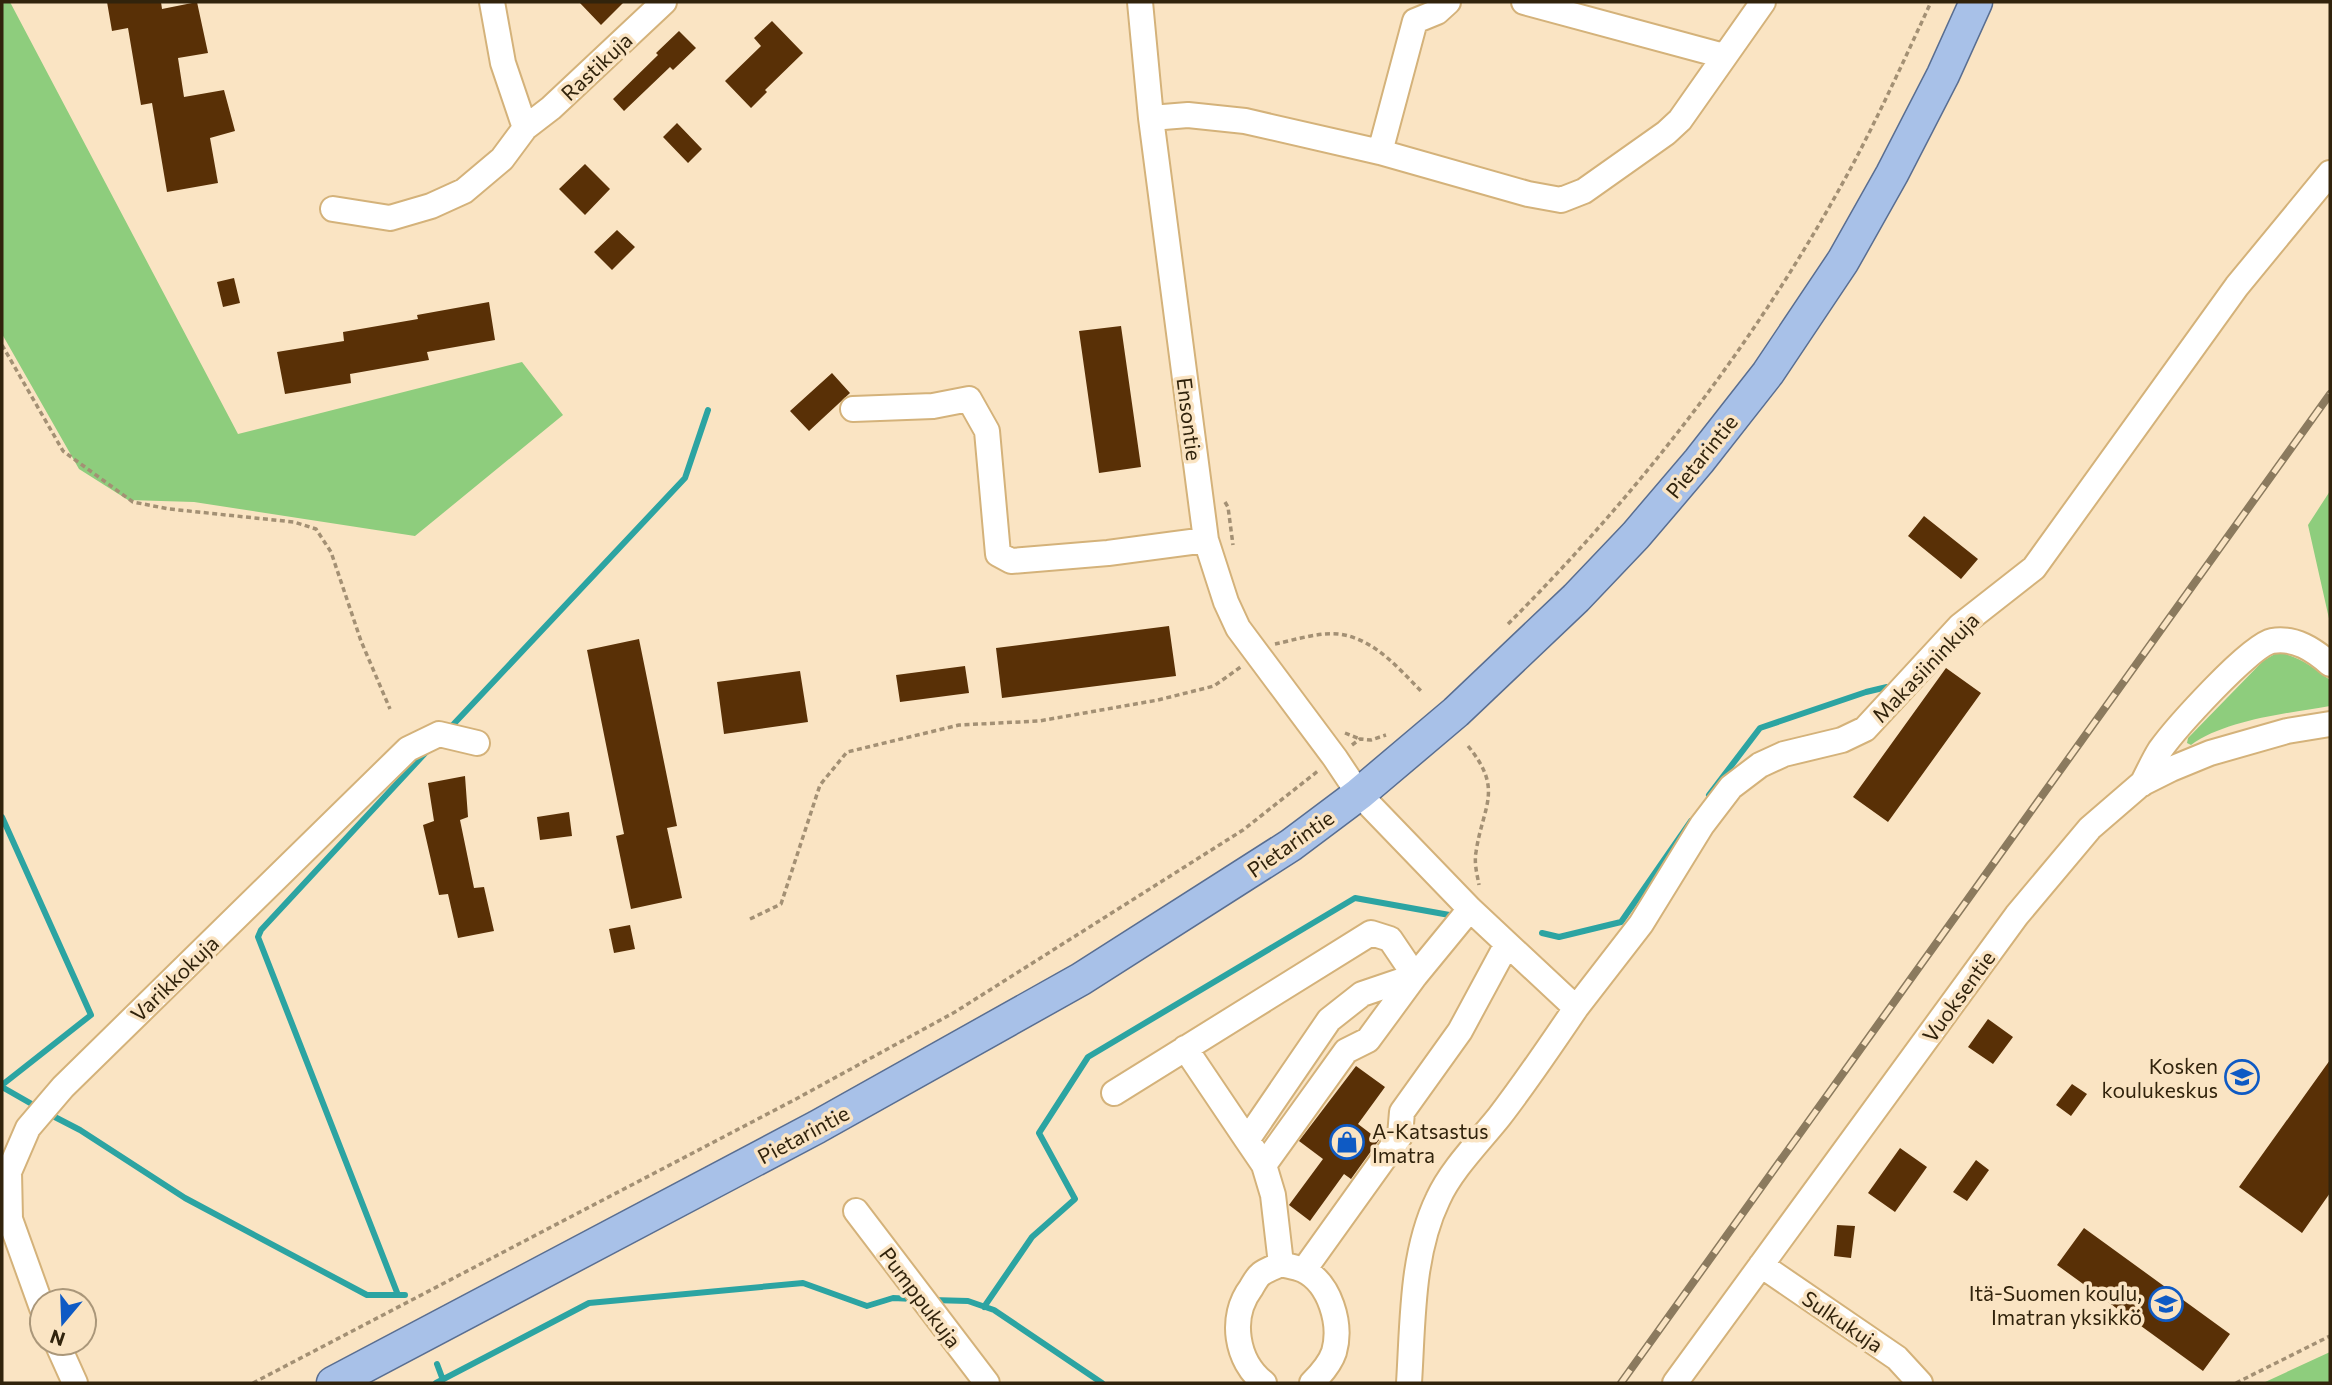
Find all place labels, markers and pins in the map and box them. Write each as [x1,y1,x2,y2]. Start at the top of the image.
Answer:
place label: Kosken koulukeskus [2102,1053,2218,1102]
school or university icon: Kosken koulukeskus [2223,1058,2261,1096]
place label: A-Katsastus Imatra [1372,1118,1489,1167]
shop icon: A-Katsastus Imatra [1328,1123,1366,1161]
place label: Itä-Suomen koulu, Imatran yksikkö [1969,1280,2142,1329]
school or university icon: Itä-Suomen koulu, Imatran yksikkö [2147,1285,2185,1323]

